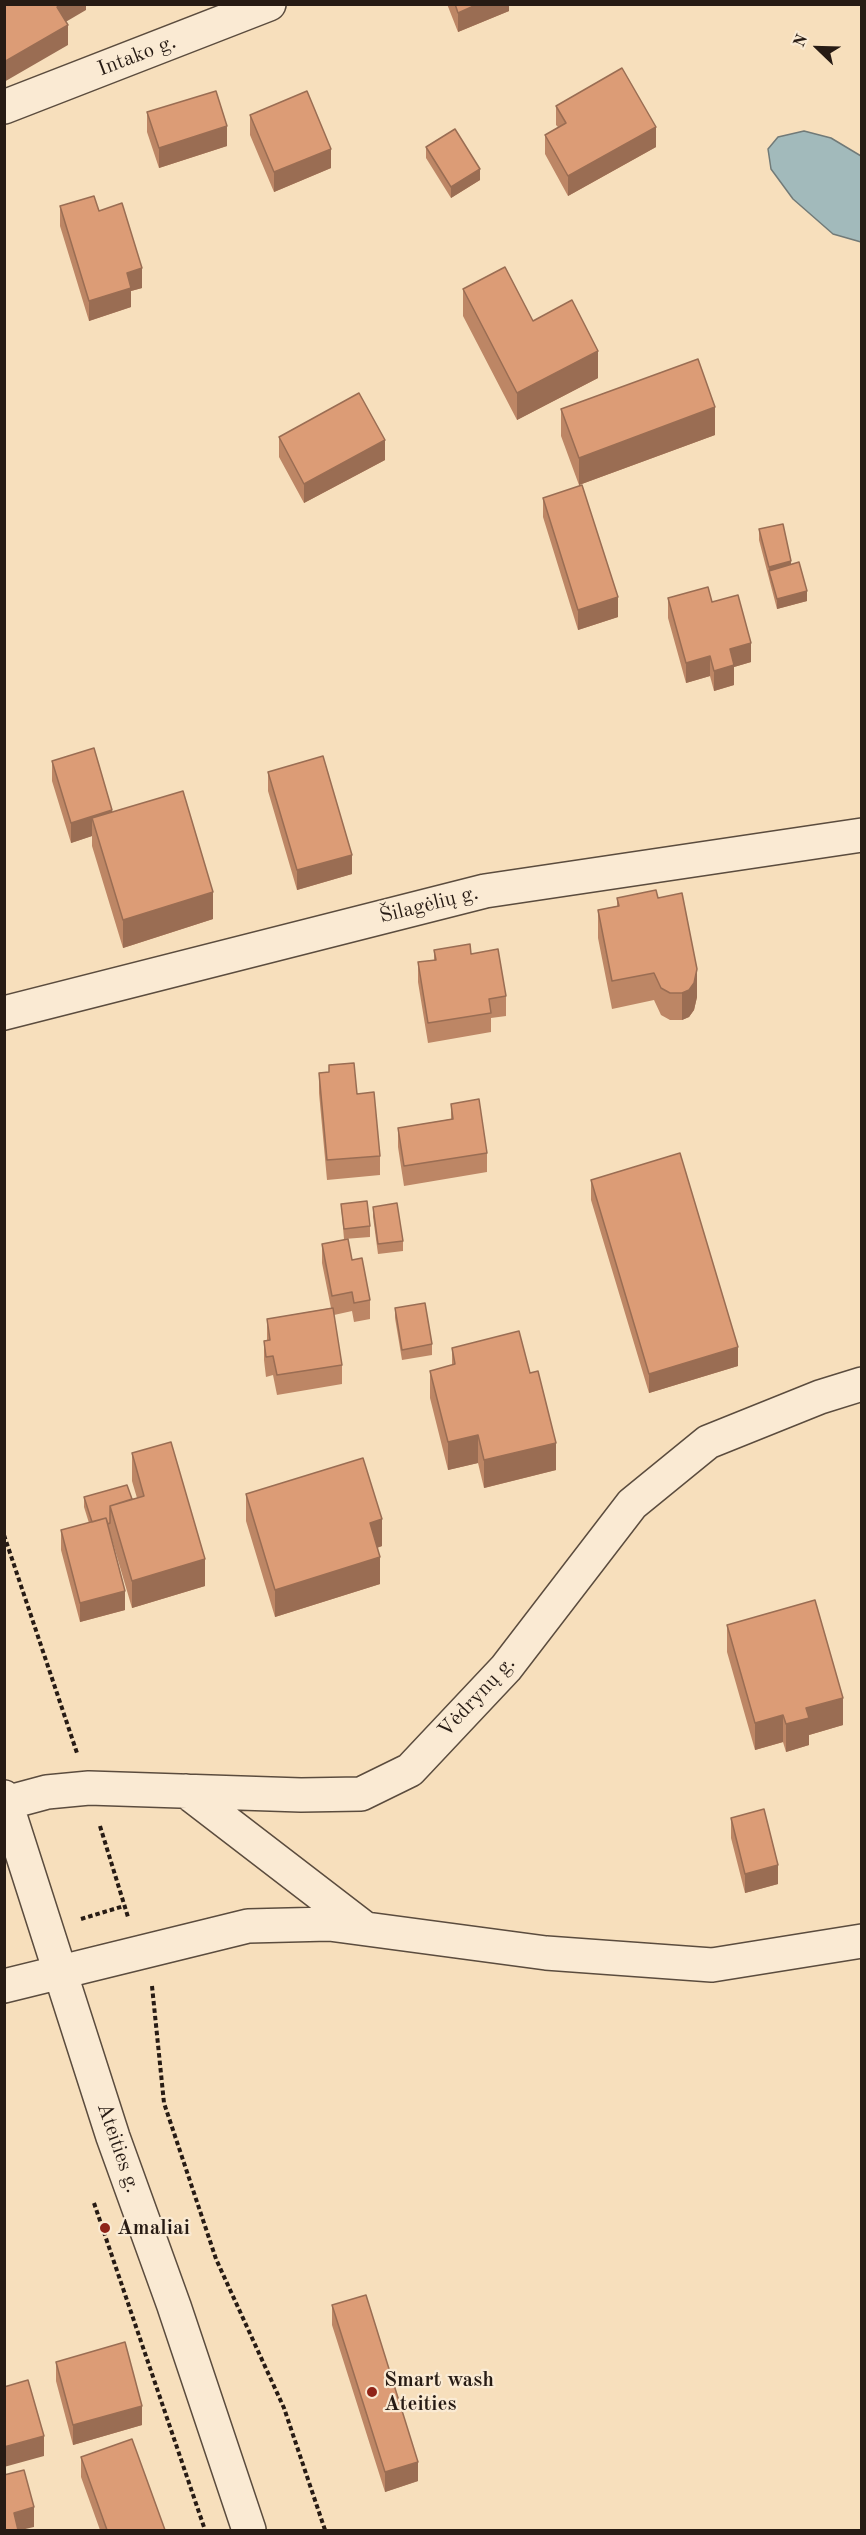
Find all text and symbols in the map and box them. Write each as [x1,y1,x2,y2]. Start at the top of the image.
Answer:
north arrow [788,18,848,78]
street label: Intako g. [94,30,180,82]
text: N [792,32,811,50]
street label: Šilagėlių g. [377,881,481,929]
street label: Vėdrynų g. [433,1651,521,1743]
street label: Ateities g. [91,2100,145,2196]
place label: Amaliai [117,2215,190,2241]
marker: Amaliai [98,2221,112,2235]
place label: Smart wash Ateities [384,2367,494,2417]
marker: Smart wash Ateities [365,2385,379,2399]

